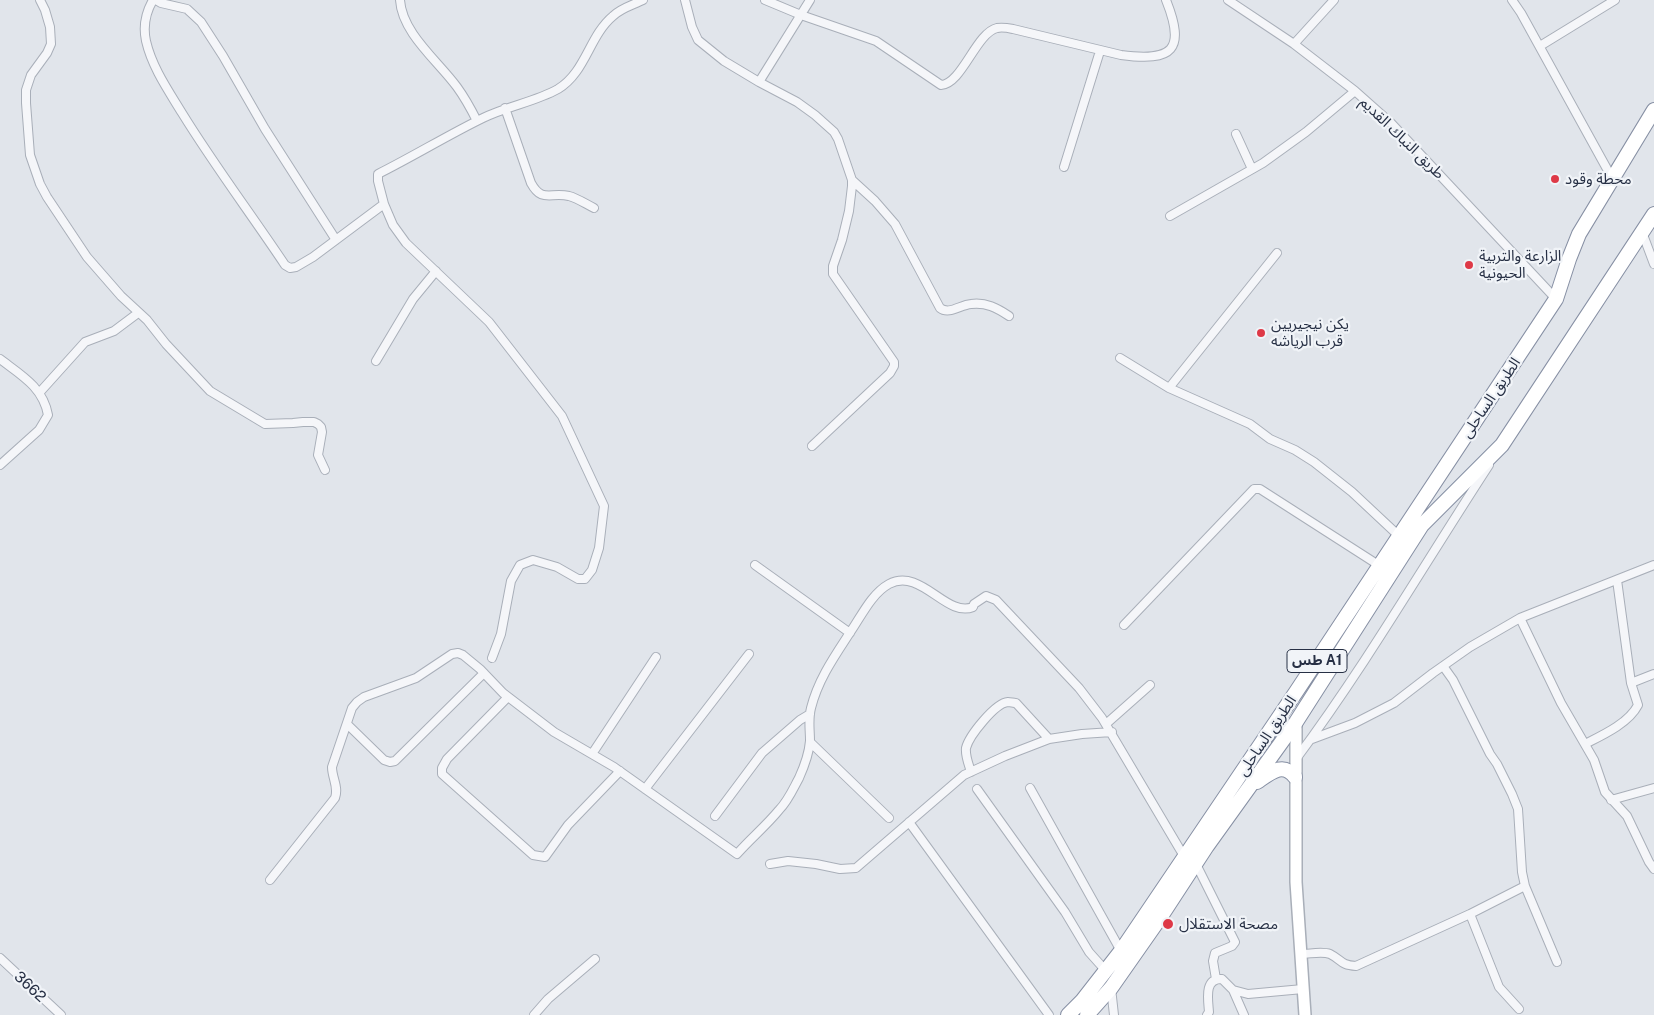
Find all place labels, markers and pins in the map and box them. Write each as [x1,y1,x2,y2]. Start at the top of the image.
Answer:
place label: محطة وقود [1565,170,1632,188]
marker: محطة وقود [1549,173,1561,185]
place label: الزارعة والتربية الحيونية [1479,247,1561,282]
marker: الزارعة والتربية الحيونية [1463,259,1475,271]
place label: يكن نيجيريين قرب الرياشه [1271,315,1349,350]
marker: يكن نيجيريين قرب الرياشه [1255,327,1267,339]
place label: مصحة الاستقلال [1179,915,1278,933]
marker: مصحة الاستقلال [1161,917,1175,931]

